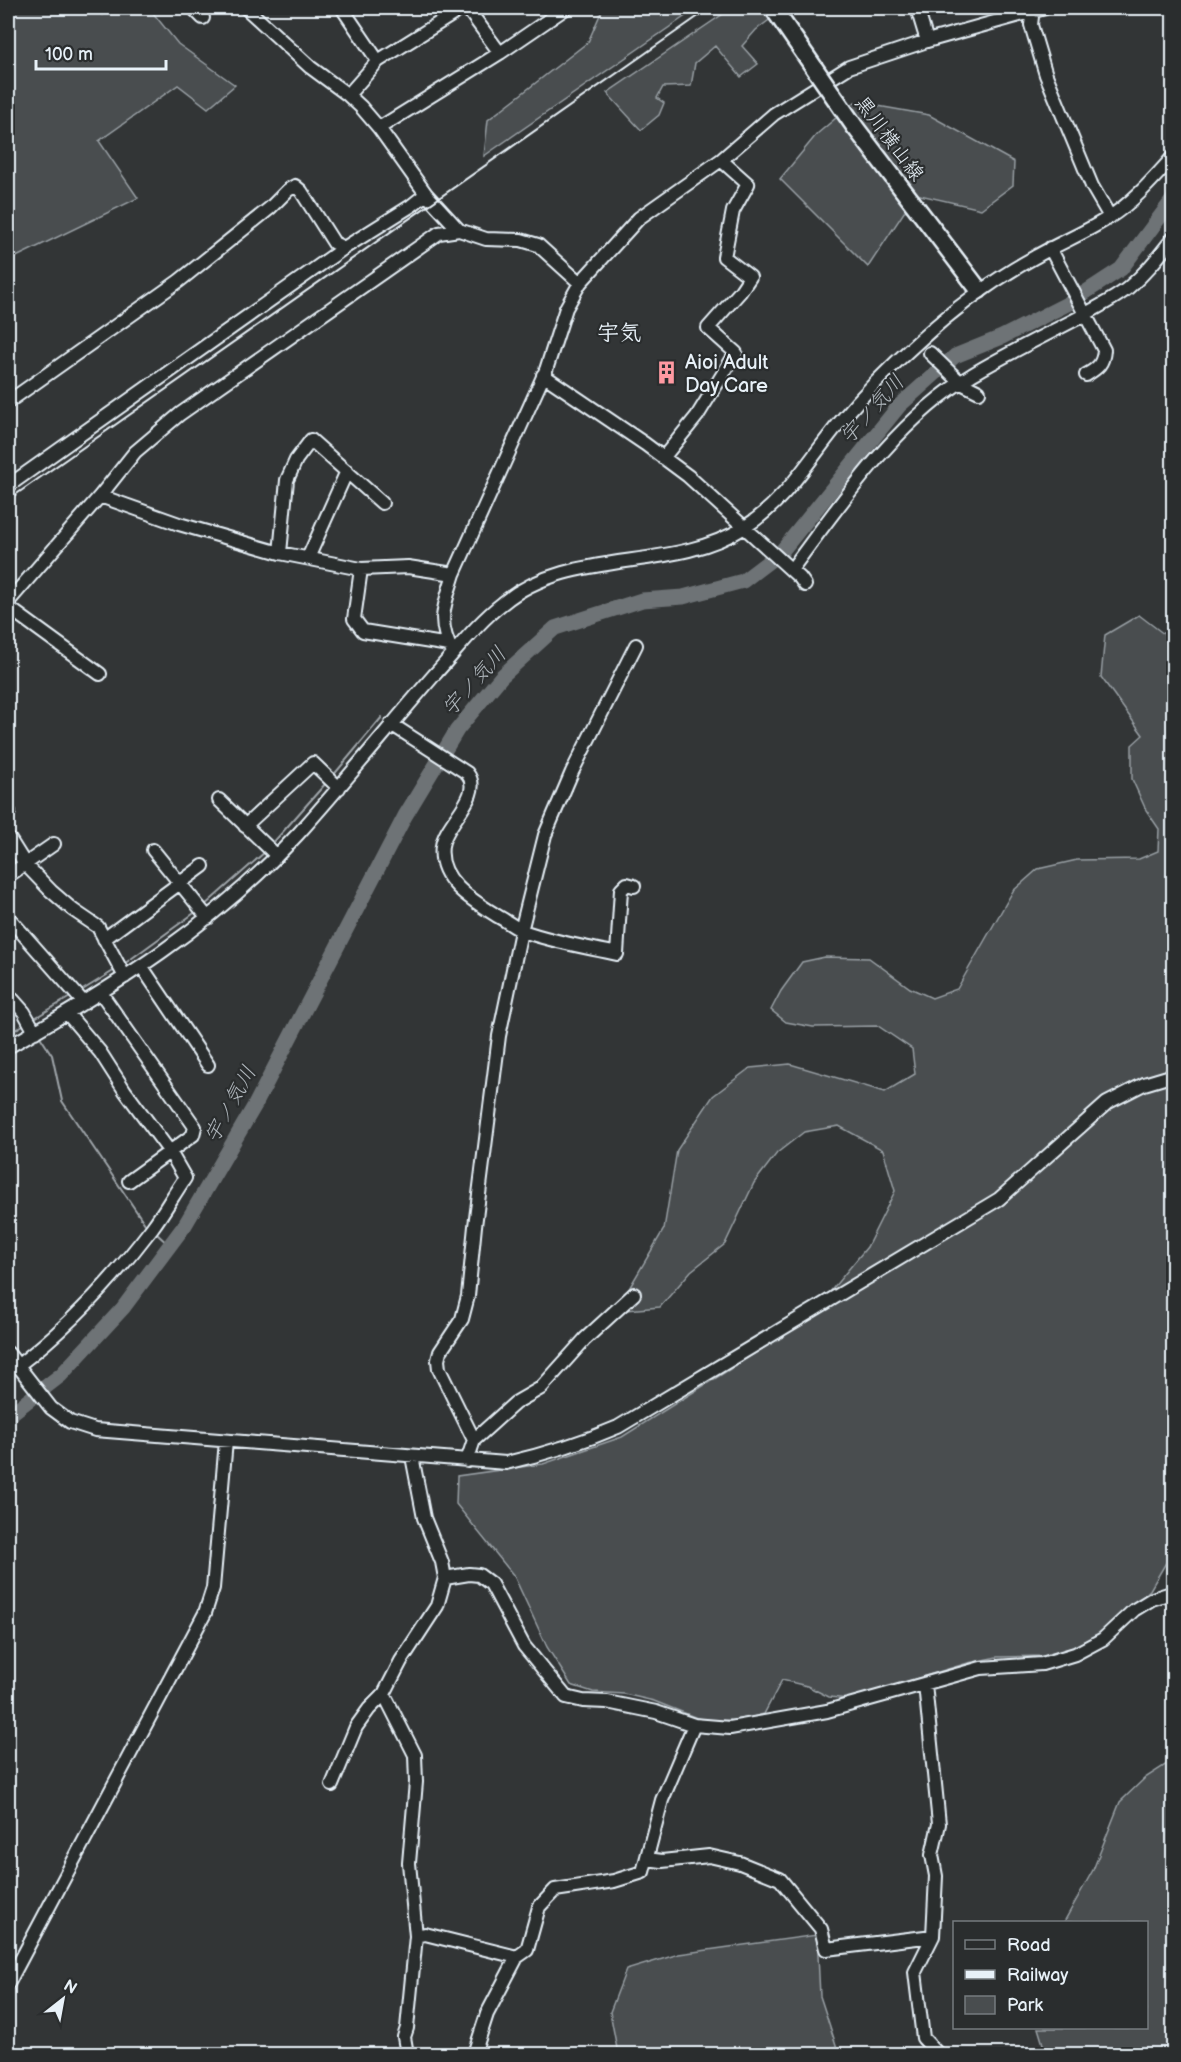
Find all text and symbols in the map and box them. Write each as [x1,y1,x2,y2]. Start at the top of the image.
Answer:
scale bar [36,33,166,71]
text: 100 m [45,44,93,65]
street label: 黒川横山線 [850,91,929,186]
district label: 宇気 [597,320,641,347]
place label: Aioi Adult Day Care [685,351,768,398]
building icon: Aioi Adult Day Care [654,360,680,386]
water label: 宇ノ気川 [835,370,910,449]
water label: 宇ノ気川 [437,642,512,721]
water label: 宇ノ気川 [199,1061,262,1147]
legend [953,1921,1148,2029]
text: Road [1007,1935,1051,1956]
text: Railway [1007,1965,1069,1986]
north arrow [33,1969,93,2029]
text: N [60,1976,80,1999]
text: Park [1007,1995,1043,2016]

